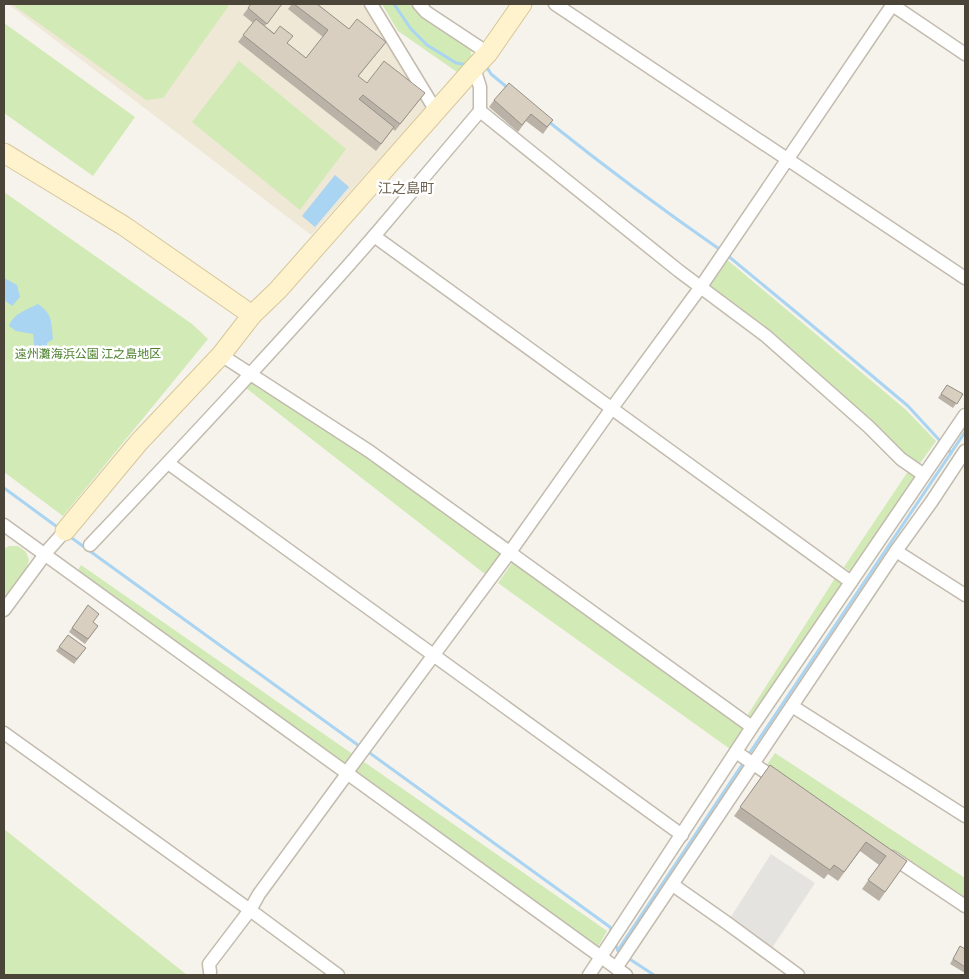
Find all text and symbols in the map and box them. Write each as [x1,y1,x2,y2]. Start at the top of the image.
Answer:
district label: 江之島町 [378,179,434,197]
park label: 遠州灘海浜公園 江之島地区 [15,346,161,362]

